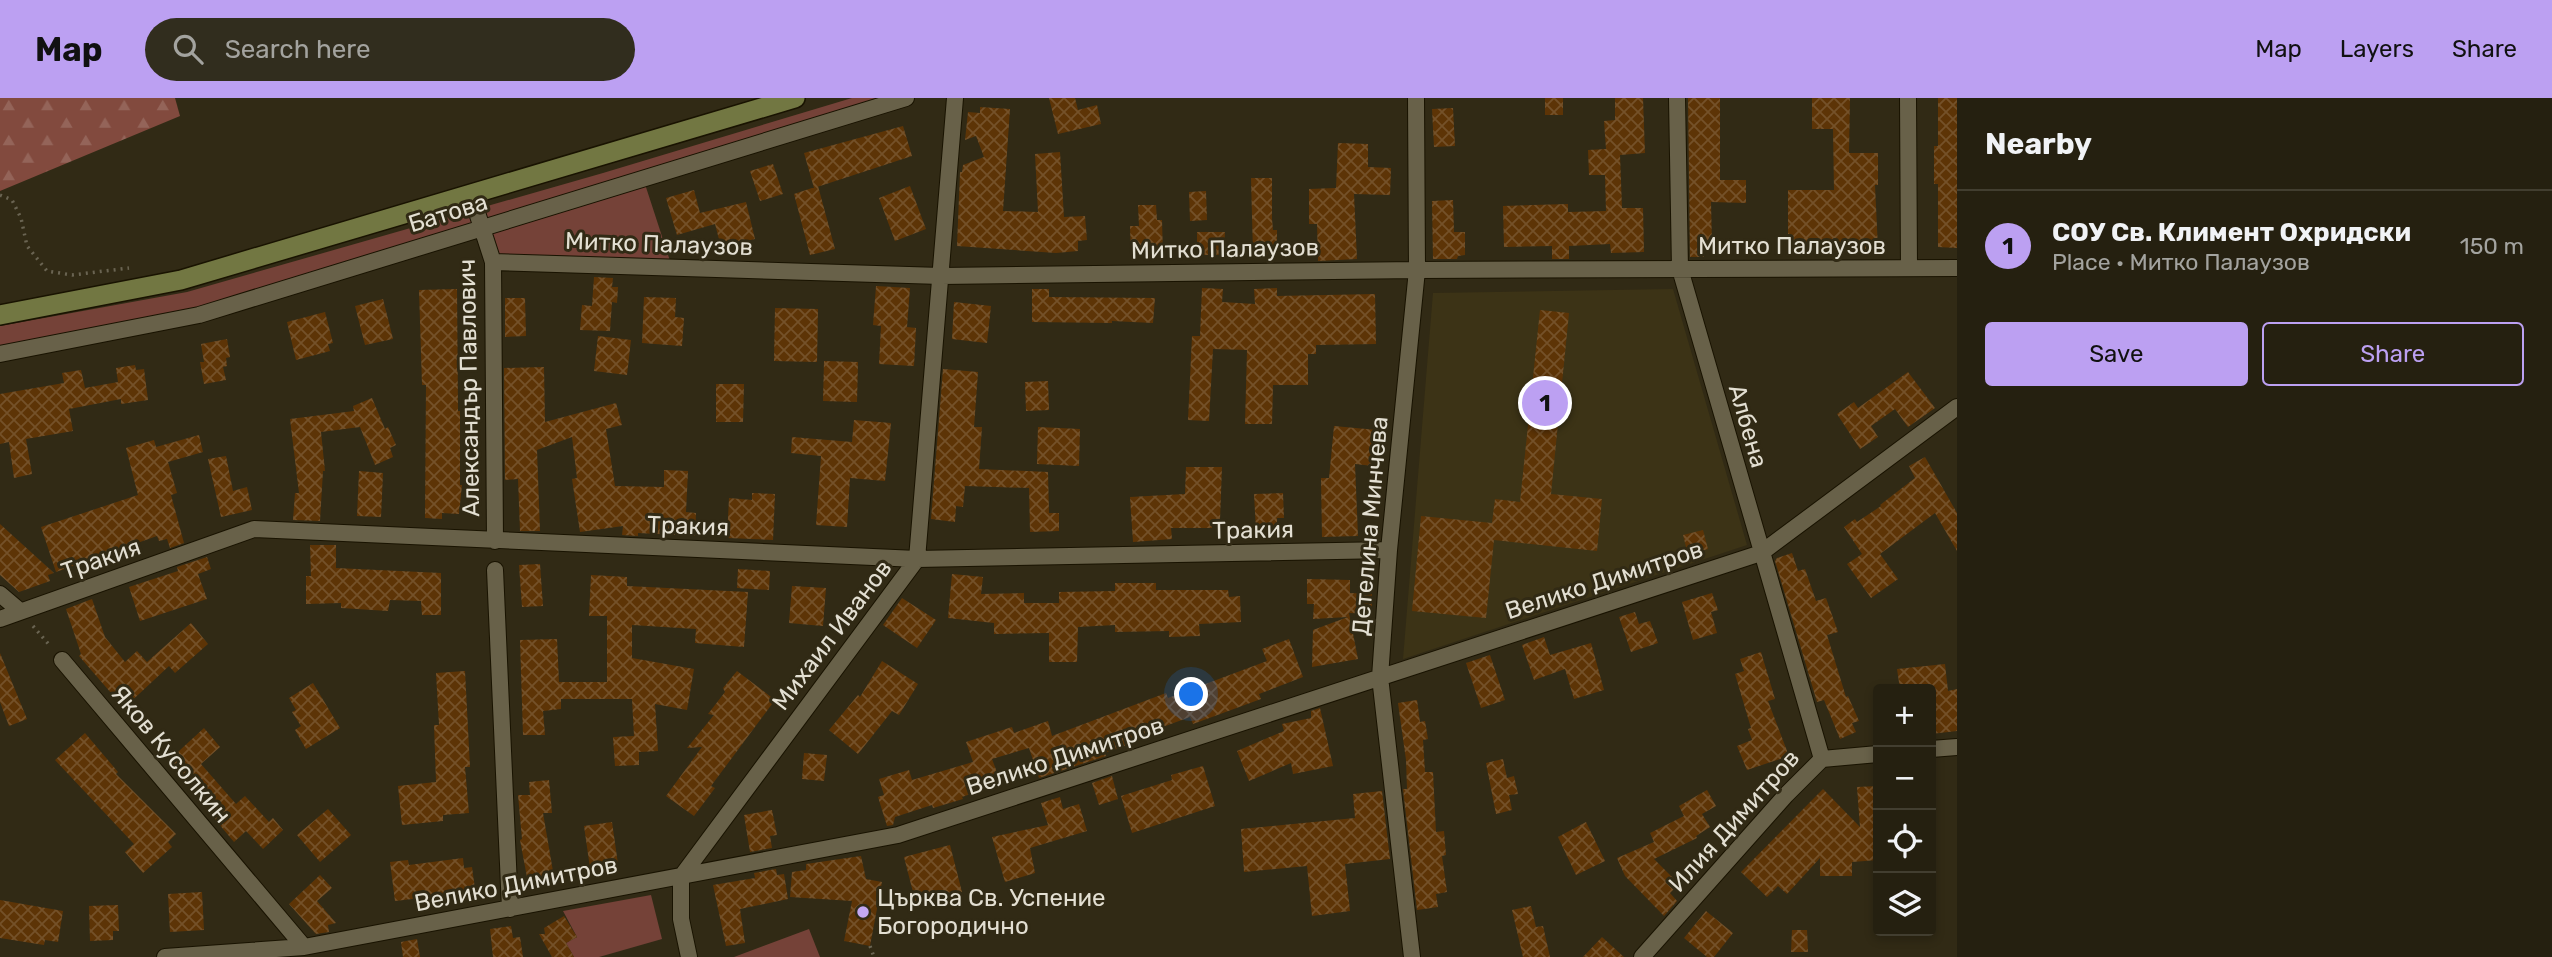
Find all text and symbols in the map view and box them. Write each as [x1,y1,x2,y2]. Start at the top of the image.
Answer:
search box [145,18,635,81]
text: Map [35,30,103,69]
icon: search [169,30,207,68]
text: Search here [225,34,370,65]
text: Map [2255,35,2302,63]
text: Layers [2340,35,2414,63]
text: Share [2452,35,2517,63]
text: Nearby [1985,126,2092,162]
street label: Батова [405,188,491,238]
text: СОУ Св. Климент Охридски [2052,217,2411,248]
street label: Митко Палаузов [564,227,754,261]
street label: Митко Палаузов [1698,232,1886,260]
text: 1 [2002,232,2014,260]
text: 150 m [2460,232,2524,260]
street label: Митко Палаузов [1131,233,1319,265]
text: Place · Митко Палаузов [2052,248,2310,276]
street label: Александър Павлович [453,259,485,517]
button: Save [1985,322,2248,386]
button: Share [2262,322,2524,386]
pin: 1 [1522,377,1568,429]
street label: Албена [1723,381,1773,471]
street label: Детелина Минчева [1346,415,1394,637]
street label: Тракия [647,511,729,541]
street label: Тракия [1212,515,1294,545]
street label: Тракия [58,532,144,586]
street label: Велико Димитров [1502,535,1706,625]
street label: Михаил Иванов [766,554,898,716]
your location [1174,677,1208,711]
street label: Яков Кусолкин [105,680,237,828]
map controls [1873,684,1936,936]
button: + [1873,684,1936,747]
street label: Велико Димитров [963,711,1167,801]
street label: Илия Димитров [1663,744,1805,898]
button: − [1873,747,1936,810]
button: locate [1873,810,1936,873]
street label: Велико Димитров [412,851,620,917]
button: layers [1873,873,1936,936]
place label: Църква Св. Успение Богородично [877,884,1106,940]
marker: Църква Св. Успение Богородично [855,904,871,920]

